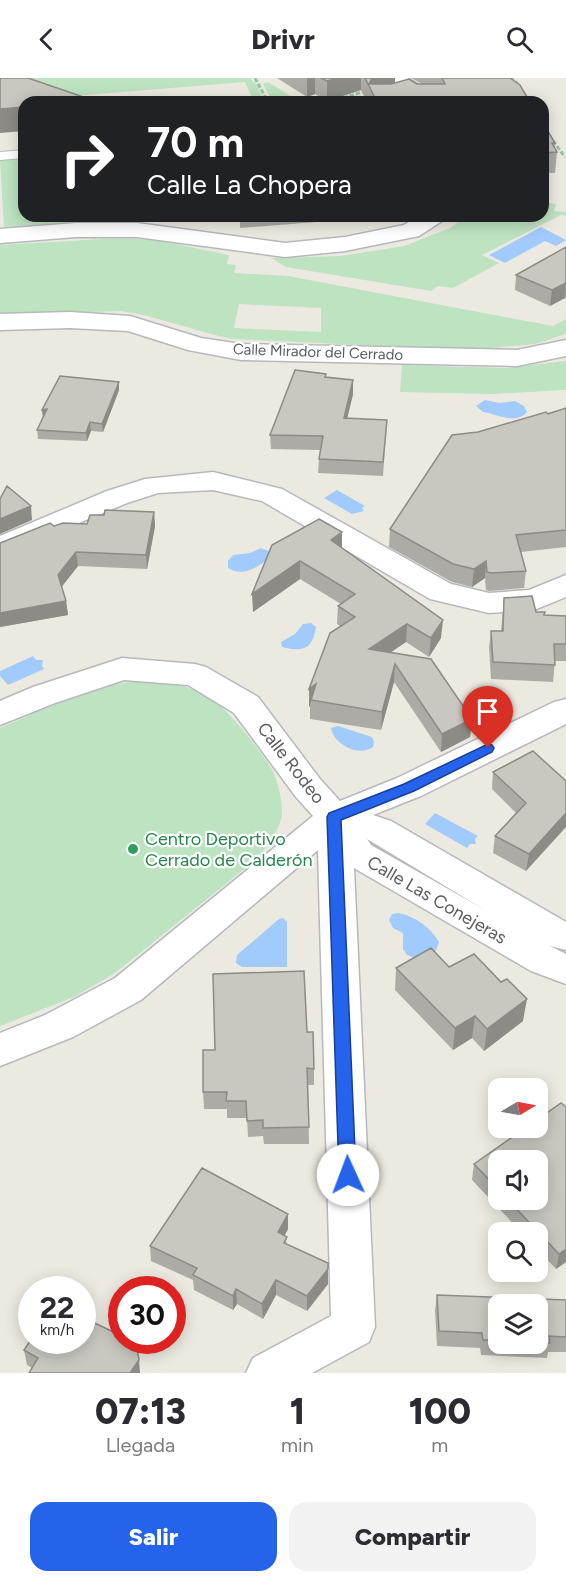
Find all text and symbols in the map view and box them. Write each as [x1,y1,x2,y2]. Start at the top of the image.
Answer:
icon: back [30,23,63,56]
text: Drivr [251,23,315,56]
icon: search [503,23,536,56]
text: 70 m [147,117,244,168]
icon: right [48,120,126,198]
text: Calle La Chopera [147,168,352,201]
street label: Calle Mirador del Cerrado [233,340,404,364]
pin [462,686,513,748]
icon: arrive [471,695,504,728]
street label: Calle Rodeo [253,718,329,808]
place label: Centro Deportivo Cerrado de Calderón [145,828,312,871]
marker: Centro Deportivo Cerrado de Calderón [126,842,140,856]
street label: Calle Las Conejeras [363,851,511,949]
north arrow [488,1078,548,1138]
map controls [488,1078,548,1354]
position arrow [316,1143,380,1207]
button: sound [488,1150,548,1210]
button: search [488,1222,548,1282]
speed limit sign: 30 [108,1276,186,1354]
text: 22 [40,1289,74,1326]
button: layers [488,1294,548,1354]
text: km/h [40,1321,74,1339]
text: 07:13 [95,1390,186,1433]
text: 1 [290,1390,305,1433]
text: 100 [409,1390,471,1433]
text: Llegada [106,1433,175,1457]
text: min [281,1433,314,1457]
text: m [431,1433,448,1457]
button: Salir [30,1502,277,1571]
button: Compartir [289,1502,536,1571]

